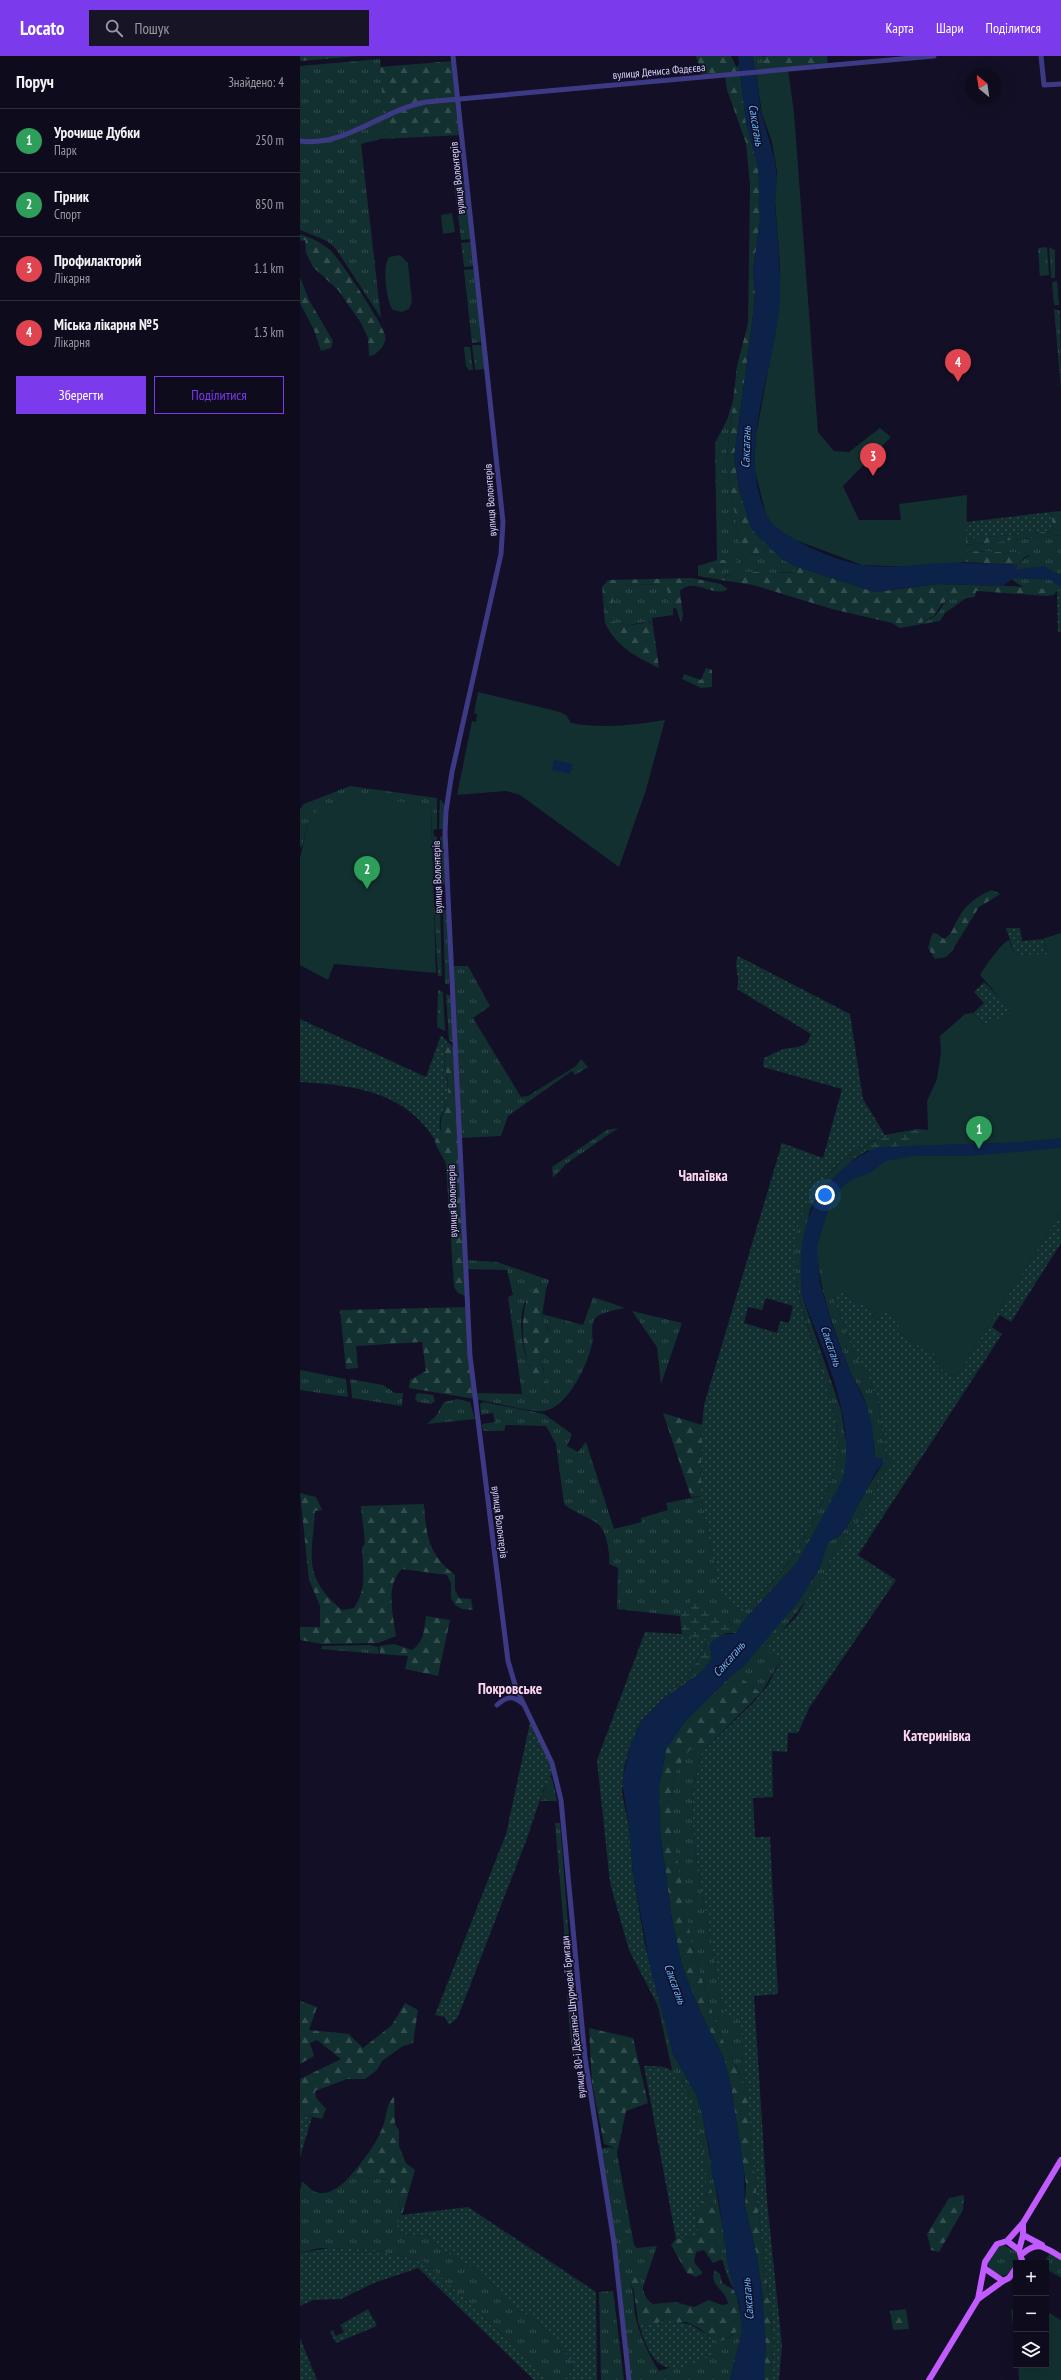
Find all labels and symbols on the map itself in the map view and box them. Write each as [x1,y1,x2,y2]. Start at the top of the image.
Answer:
street label: вулиця Дениса Фадєєва [612,60,706,82]
north arrow [965,68,1001,104]
water label: Саксагань [746,103,767,147]
street label: вулиця Волонтерів [446,141,468,215]
pin: 4 [945,349,971,382]
water label: Саксагань [737,425,754,468]
pin: 3 [860,443,886,476]
street label: вулиця Волонтерів [480,463,500,537]
street label: вулиця Волонтерів [429,840,445,914]
pin: 2 [354,856,380,889]
pin: 1 [966,1116,992,1149]
street label: вулиця Волонтерів [444,1164,460,1238]
district label: Чапаївка [678,1166,728,1185]
your location [815,1185,835,1205]
water label: Саксагань [818,1324,846,1369]
street label: вулиця Волонтерів [489,1485,511,1559]
water label: Саксагань [709,1638,748,1679]
district label: Покровське [478,1679,542,1698]
district label: Катеринівка [903,1726,971,1745]
street label: вулиця 80-ї Десантно-Штурмової Бригади [558,1935,588,2099]
water label: Саксагань [661,1962,690,2007]
water label: Саксагань [738,2277,757,2321]

